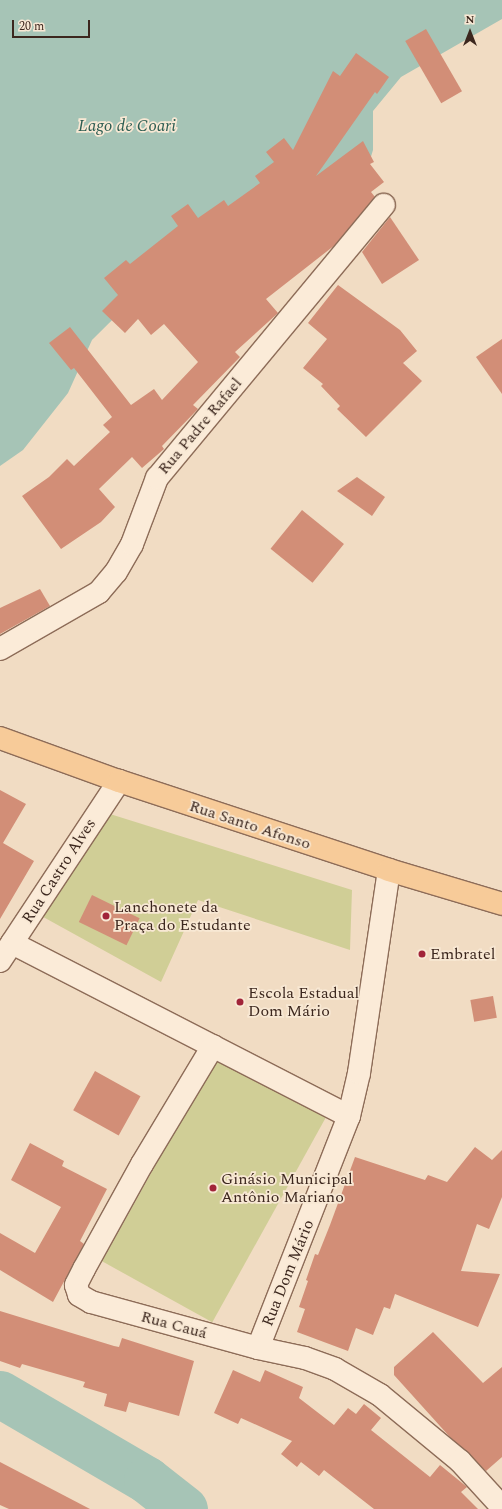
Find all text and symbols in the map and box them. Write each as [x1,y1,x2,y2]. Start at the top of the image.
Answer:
text: N [466,11,474,28]
scale bar [14,12,92,38]
north arrow [450,12,490,52]
text: 20 m [19,17,44,36]
water label: Lago de Coari [78,117,176,137]
street label: Rua Padre Rafael [154,374,246,478]
street label: Rua Santo Afonso [187,796,313,854]
street label: Rua Castro Alves [18,815,100,927]
place label: Lanchonete da Praça do Estudante [114,897,251,935]
marker: Lanchonete da Praça do Estudante [101,911,111,921]
place label: Embratel [430,944,495,964]
marker: Embratel [417,949,427,959]
place label: Escola Estadual Dom Mário [248,983,359,1021]
marker: Escola Estadual Dom Mário [235,997,245,1007]
place label: Ginásio Municipal Antônio Mariano [221,1169,353,1207]
marker: Ginásio Municipal Antônio Mariano [208,1183,218,1193]
street label: Rua Dom Mário [258,1217,318,1329]
street label: Rua Cauá [139,1307,209,1343]

